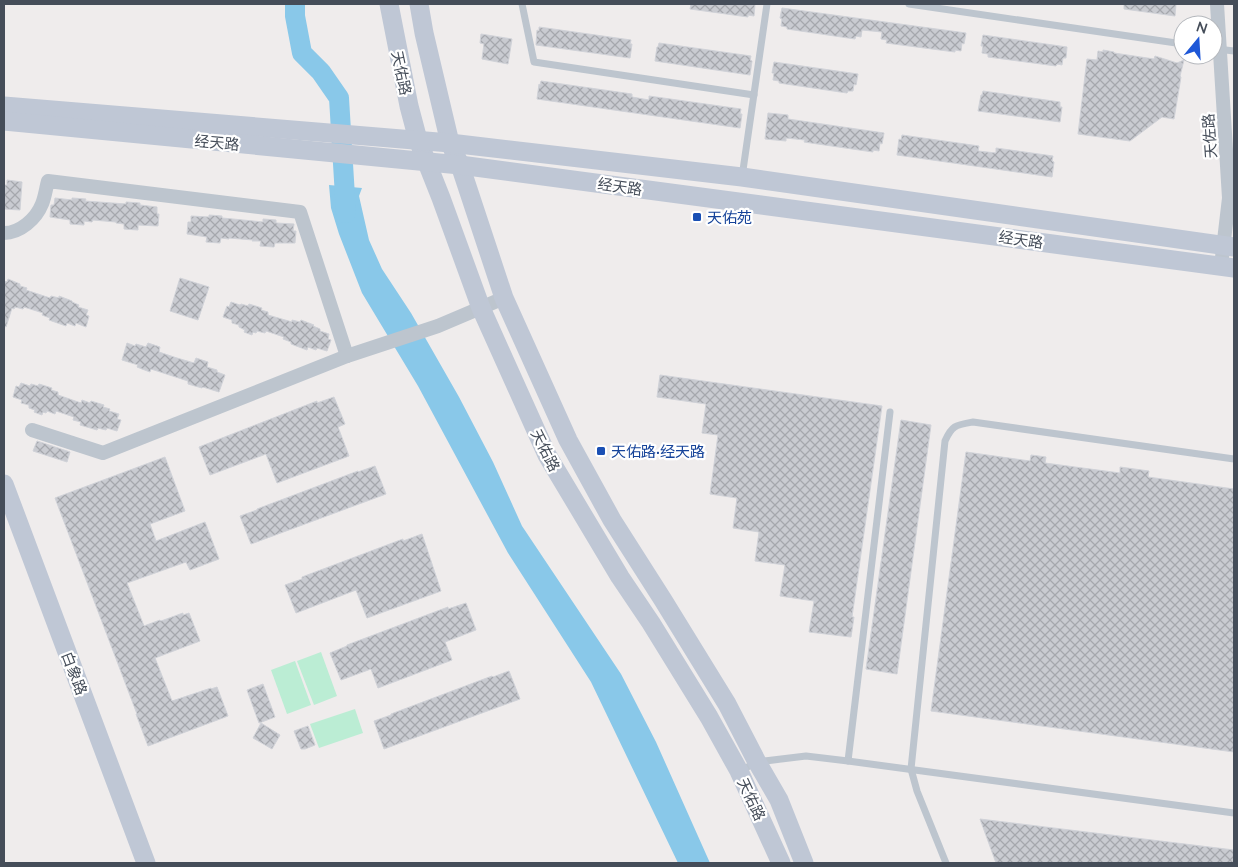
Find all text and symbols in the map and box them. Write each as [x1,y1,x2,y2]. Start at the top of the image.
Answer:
north arrow [1173,15,1223,65]
text: N [1194,17,1210,37]
street label: 天佑路 [389,49,415,97]
street label: 天佐路 [1198,113,1220,159]
street label: 经天路 [194,131,240,153]
street label: 经天路 [596,174,644,198]
place label: 天佑苑 [707,208,752,226]
marker: 天佑苑 [691,211,703,223]
street label: 经天路 [997,227,1045,251]
street label: 天佑路 [528,426,564,474]
place label: 天佑路·经天路 [611,442,705,460]
marker: 天佑路·经天路 [595,445,607,457]
street label: 白象路 [59,649,91,697]
street label: 天佑路 [734,775,770,823]

